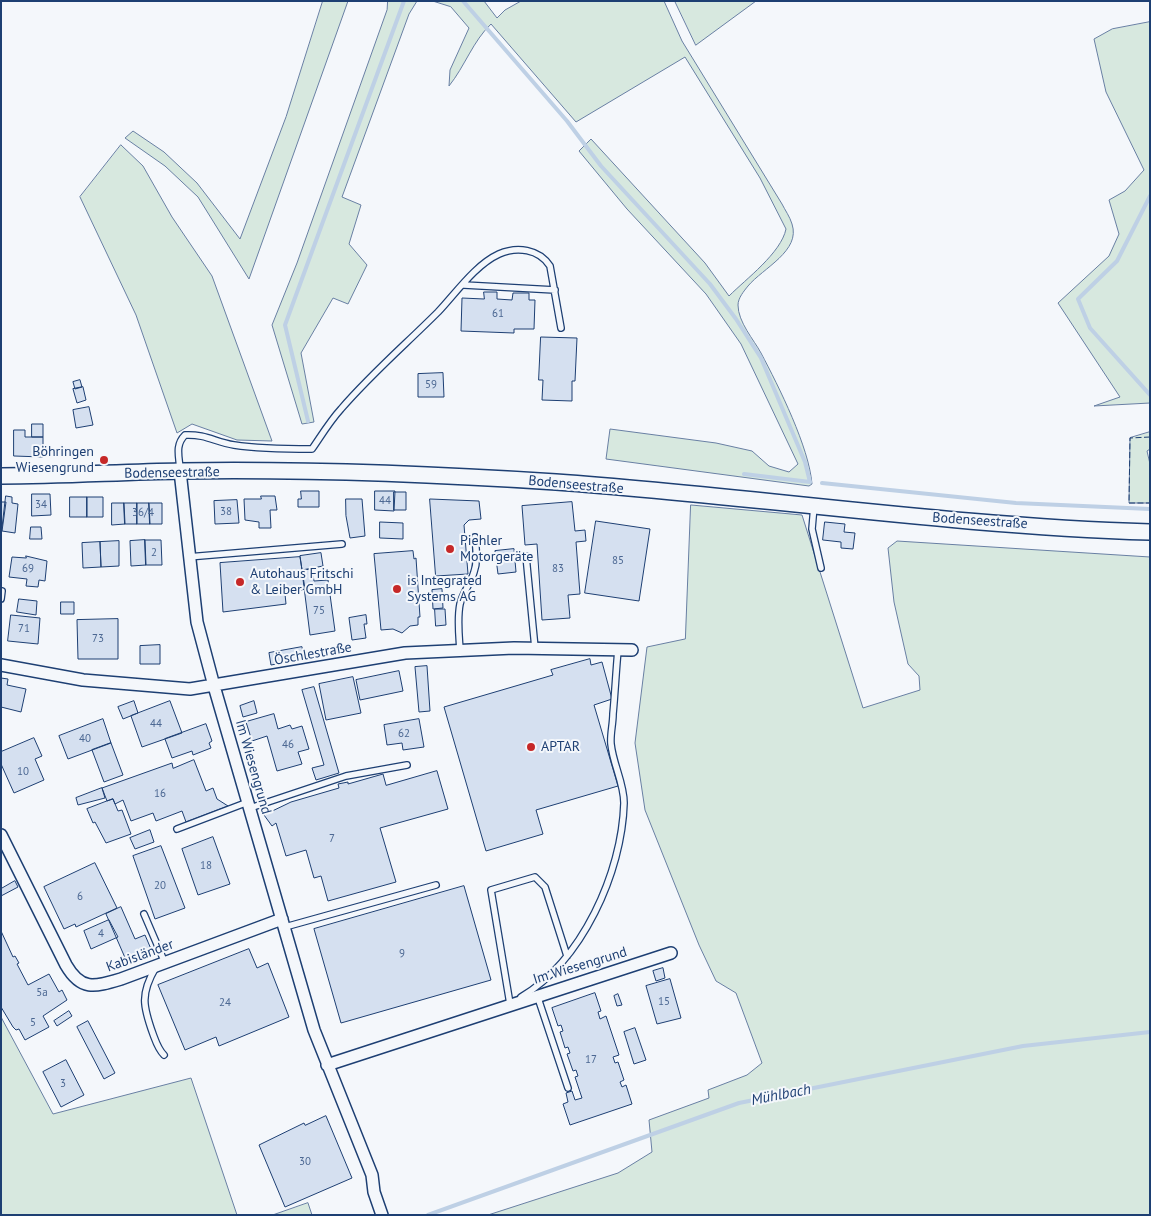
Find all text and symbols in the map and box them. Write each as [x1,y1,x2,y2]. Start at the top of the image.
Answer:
house number: 61 [492,307,504,321]
house number: 59 [425,378,437,392]
place label: Böhringen Wiesengrund [16,444,94,477]
marker: Böhringen Wiesengrund [98,454,110,466]
street label: Bodenseestraße [124,464,220,482]
street label: Bodenseestraße [528,472,624,498]
house number: 44 [379,494,391,508]
house number: 34 [35,498,47,512]
house number: 38 [220,505,232,519]
house number: 36/4 [132,506,154,520]
street label: Bodenseestraße [932,509,1028,533]
place label: Piehler Motorgeräte [460,533,533,566]
marker: Piehler Motorgeräte [444,543,456,555]
house number: 2 [151,546,157,560]
house number: 85 [612,554,624,568]
house number: 69 [22,562,34,576]
house number: 83 [552,562,564,576]
place label: Autohaus Fritschi & Leiber GmbH [250,566,354,598]
place label: is Integrated Systems AG [407,573,482,606]
marker: Autohaus Fritschi & Leiber GmbH [234,576,246,588]
marker: is Integrated Systems AG [391,583,403,595]
house number: 75 [313,604,325,618]
house number: 71 [18,622,30,636]
house number: 73 [92,632,104,646]
street label: Öschlestraße [273,639,353,669]
house number: 44 [150,717,162,731]
street label: Im Wiesengrund [232,718,274,816]
house number: 62 [398,727,410,741]
house number: 40 [79,732,91,746]
house number: 46 [282,738,294,752]
place label: APTAR [541,739,580,755]
marker: APTAR [525,741,537,753]
house number: 10 [17,765,29,779]
house number: 16 [154,787,166,801]
house number: 7 [329,832,335,846]
house number: 18 [200,859,212,873]
house number: 20 [154,879,166,893]
house number: 6 [77,890,83,904]
house number: 4 [98,927,104,941]
street label: Kabisländer [104,936,176,976]
street label: Im Wiesengrund [531,944,629,988]
house number: 9 [399,947,405,961]
house number: 5a [36,986,48,1000]
house number: 15 [658,995,670,1009]
house number: 24 [219,996,231,1010]
house number: 5 [30,1016,36,1030]
house number: 17 [585,1053,597,1067]
house number: 3 [60,1077,66,1091]
water label: Mühlbach [750,1080,812,1110]
house number: 30 [299,1155,311,1169]

